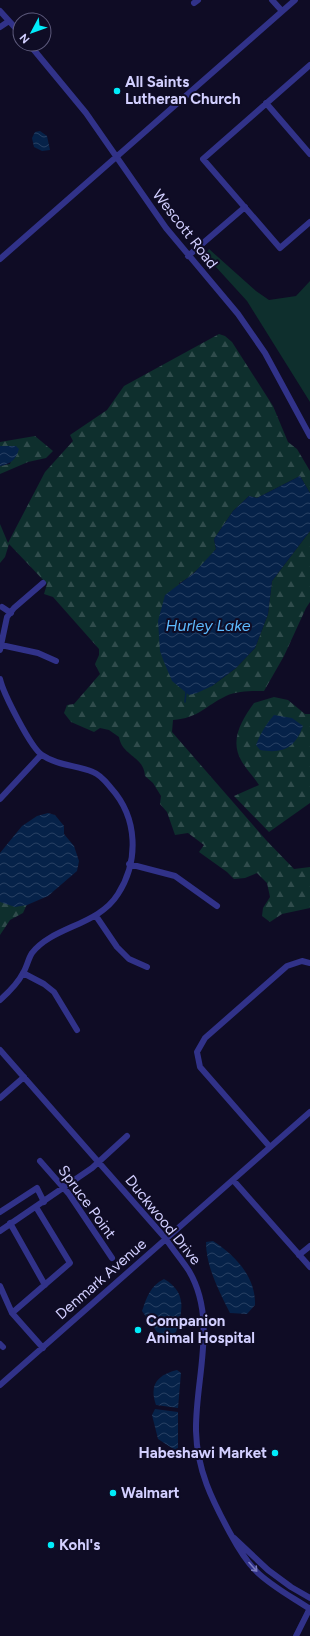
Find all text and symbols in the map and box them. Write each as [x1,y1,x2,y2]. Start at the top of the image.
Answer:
north arrow [12,12,52,52]
text: N [17,31,33,46]
place label: All Saints Lutheran Church [125,73,241,108]
marker: All Saints Lutheran Church [112,86,122,96]
street label: Wescott Road [149,186,221,272]
water label: Hurley Lake [165,616,251,635]
street label: Spruce Point [54,1162,120,1242]
street label: Duckwood Drive [121,1171,205,1269]
street label: Denmark Avenue [52,1235,150,1323]
place label: Companion Animal Hospital [146,1312,255,1347]
marker: Companion Animal Hospital [133,1325,143,1335]
place label: Habeshawi Market [139,1444,267,1462]
marker: Habeshawi Market [270,1448,280,1458]
place label: Walmart [121,1484,180,1502]
marker: Walmart [108,1488,118,1498]
place label: Kohl's [59,1536,100,1554]
marker: Kohl's [46,1540,56,1550]
one-way arrow [249,1562,258,1573]

